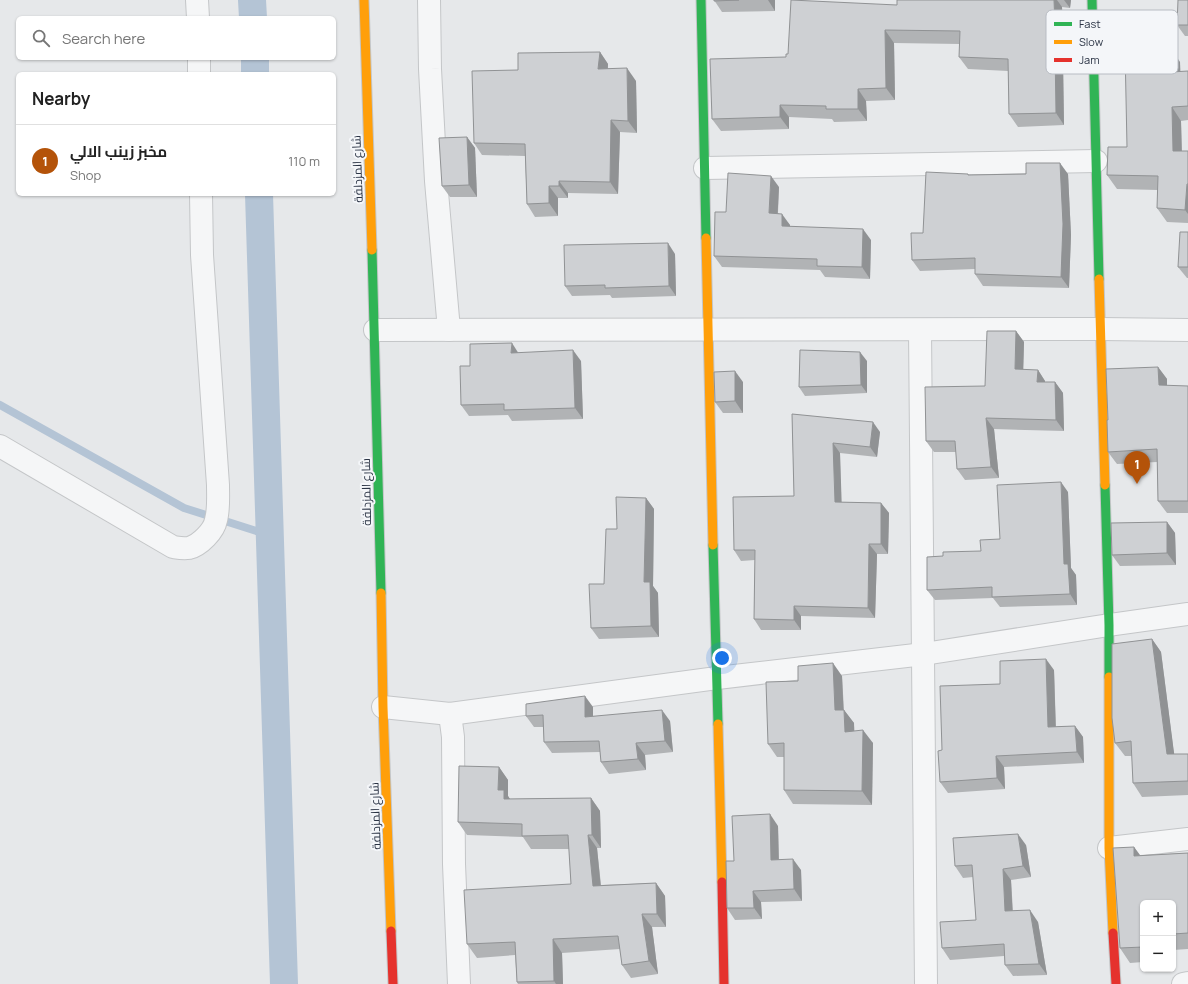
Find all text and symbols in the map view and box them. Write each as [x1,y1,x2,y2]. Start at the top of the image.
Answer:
legend [1046,10,1178,74]
search box [16,16,336,60]
text: Fast [1079,16,1101,31]
icon: search [30,27,52,49]
text: Search here [62,28,145,49]
text: Slow [1079,34,1104,49]
text: Jam [1079,52,1100,67]
text: Nearby [32,87,90,110]
street label: شارع المزدلفة [347,135,367,203]
text: مخبز زينب الالي [70,141,167,162]
text: 1 [42,152,48,170]
text: 110 m [288,152,320,170]
text: Shop [70,166,101,184]
pin: 1 [1124,451,1150,484]
street label: شارع المزدلفة [357,458,375,526]
your location [712,648,732,668]
street label: شارع المزدلفة [365,782,385,850]
map controls [1140,900,1176,972]
button: + [1140,900,1176,936]
button: − [1140,936,1176,972]

